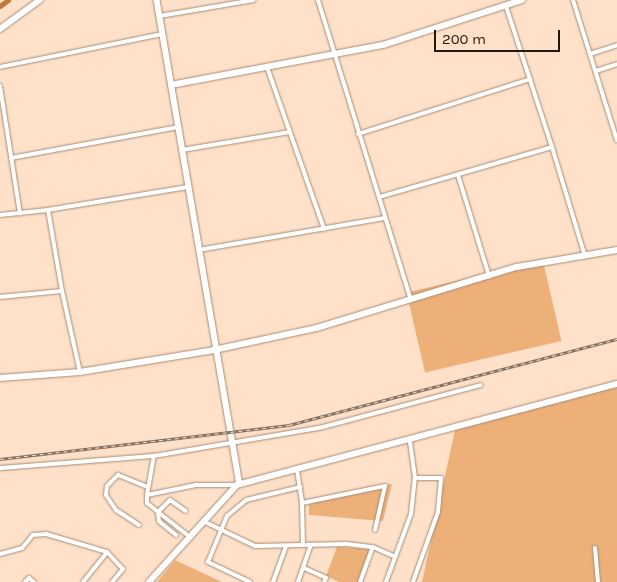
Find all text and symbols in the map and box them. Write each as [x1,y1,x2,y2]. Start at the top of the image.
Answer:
scale bar [437,20,563,52]
text: 200 m [442,30,486,48]

